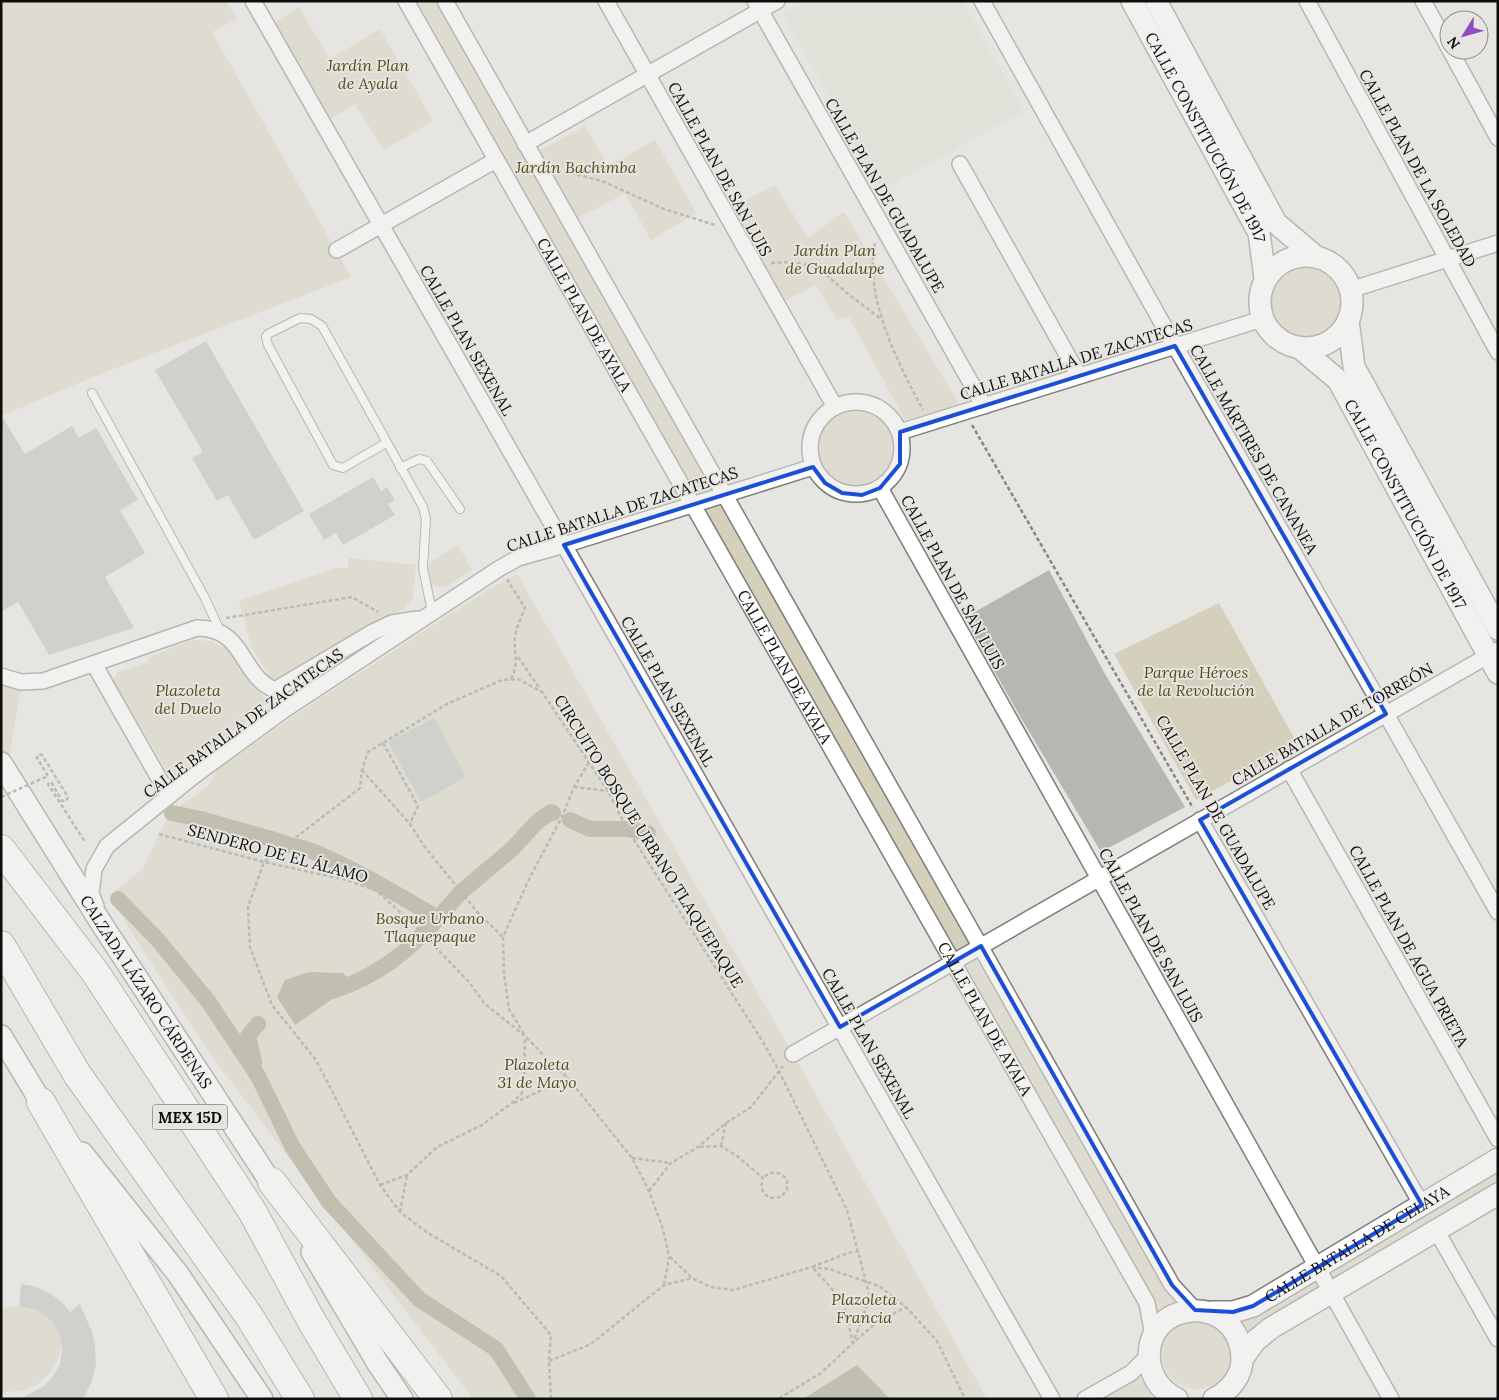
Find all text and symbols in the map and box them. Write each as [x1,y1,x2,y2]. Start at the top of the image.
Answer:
north arrow [1439,10,1489,60]
street label: CALLE CONSTITUCIÓN DE 1917 [1141,29,1270,243]
text: N [1443,33,1464,53]
park label: Jardín Plan de Ayala [326,55,409,93]
street label: CALLE PLAN DE LA SOLEDAD [1355,65,1481,271]
street label: CALLE PLAN DE SAN LUIS [664,78,776,260]
street label: CALLE PLAN DE GUADALUPE [821,94,949,296]
park label: Jardín Bachimba [514,157,637,177]
street label: CALLE PLAN DE AYALA [533,234,637,396]
park label: Jardín Plan de Guadalupe [785,240,885,278]
street label: CALLE PLAN SEXENAL [416,261,518,419]
street label: CALLE BATALLA DE ZACATECAS [957,314,1195,404]
street label: CALLE MÁRTIRES DE CANANEA [1186,341,1323,558]
street label: CALLE CONSTITUCIÓN DE 1917 [1340,396,1471,613]
street label: CALLE BATALLA DE ZACATECAS [504,462,740,556]
street label: CALLE PLAN DE SAN LUIS [897,491,1009,673]
street label: CALLE PLAN DE AYALA [733,586,837,748]
street label: CALLE PLAN SEXENAL [617,612,719,770]
street label: CALLE BATALLA DE ZACATECAS [139,644,347,802]
street label: CALLE BATALLA DE TORREÓN [1228,658,1436,790]
park label: Parque Héroes de la Revolución [1137,662,1255,700]
park label: Plazoleta del Duelo [154,680,222,718]
street label: CIRCUITO BOSQUE URBANO TLAQUEPAQUE [550,691,748,991]
street label: CALLE PLAN DE GUADALUPE [1152,711,1280,913]
street label: SENDERO DE EL ÁLAMO [186,819,370,887]
street label: CALLE PLAN DE AGUA PRIETA [1345,841,1473,1051]
street label: CALLE PLAN DE SAN LUIS [1095,844,1207,1026]
street label: CALZADA LÁZARO CÁRDENAS [76,891,217,1092]
park label: Bosque Urbano Tlaquepaque [376,908,484,946]
street label: CALLE PLAN DE AYALA [933,938,1037,1100]
street label: CALLE PLAN SEXENAL [818,964,920,1122]
park label: Plazoleta 31 de Mayo [497,1054,577,1092]
road number: MEX 15D [152,1104,228,1130]
street label: CALLE BATALLA DE CELAYA [1261,1180,1454,1307]
park label: Plazoleta Francia [831,1289,897,1327]

